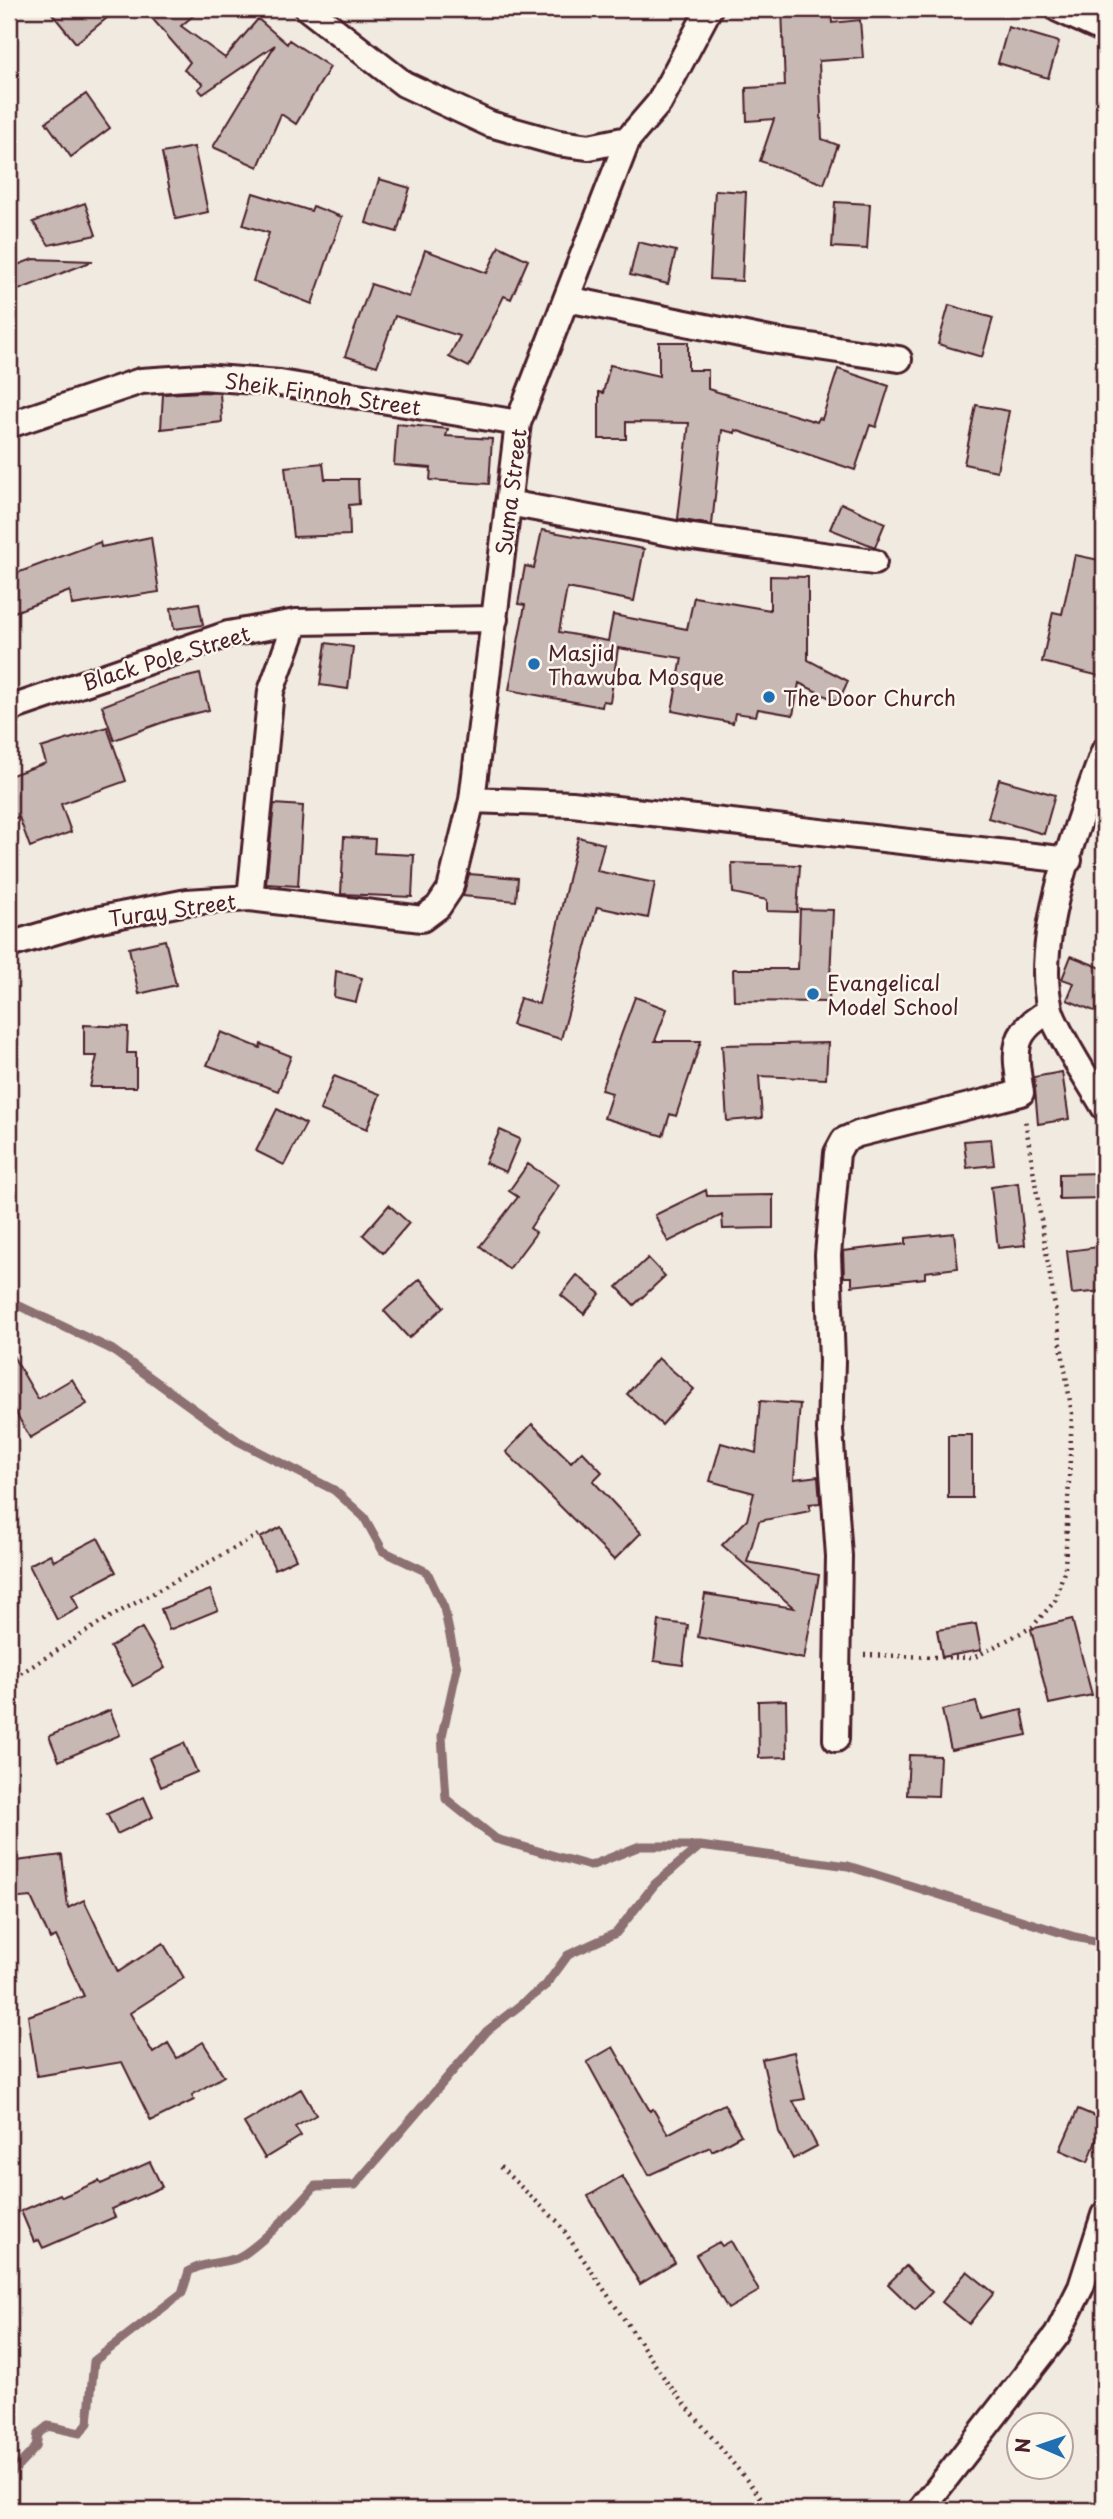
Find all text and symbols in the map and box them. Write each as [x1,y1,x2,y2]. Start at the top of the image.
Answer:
street label: Sheik Finnoh Street [223,363,423,423]
street label: Suma Street [486,427,534,557]
street label: Black Pole Street [79,616,253,698]
place label: Masjid Thawuba Mosque [548,636,724,692]
marker: Masjid Thawuba Mosque [526,656,542,672]
place label: The Door Church [783,681,956,713]
marker: The Door Church [761,689,777,705]
street label: Turay Street [106,884,238,934]
place label: Evangelical Model School [827,966,959,1022]
marker: Evangelical Model School [805,986,821,1002]
north arrow [1004,2410,1074,2480]
text: N [1008,2437,1036,2453]

